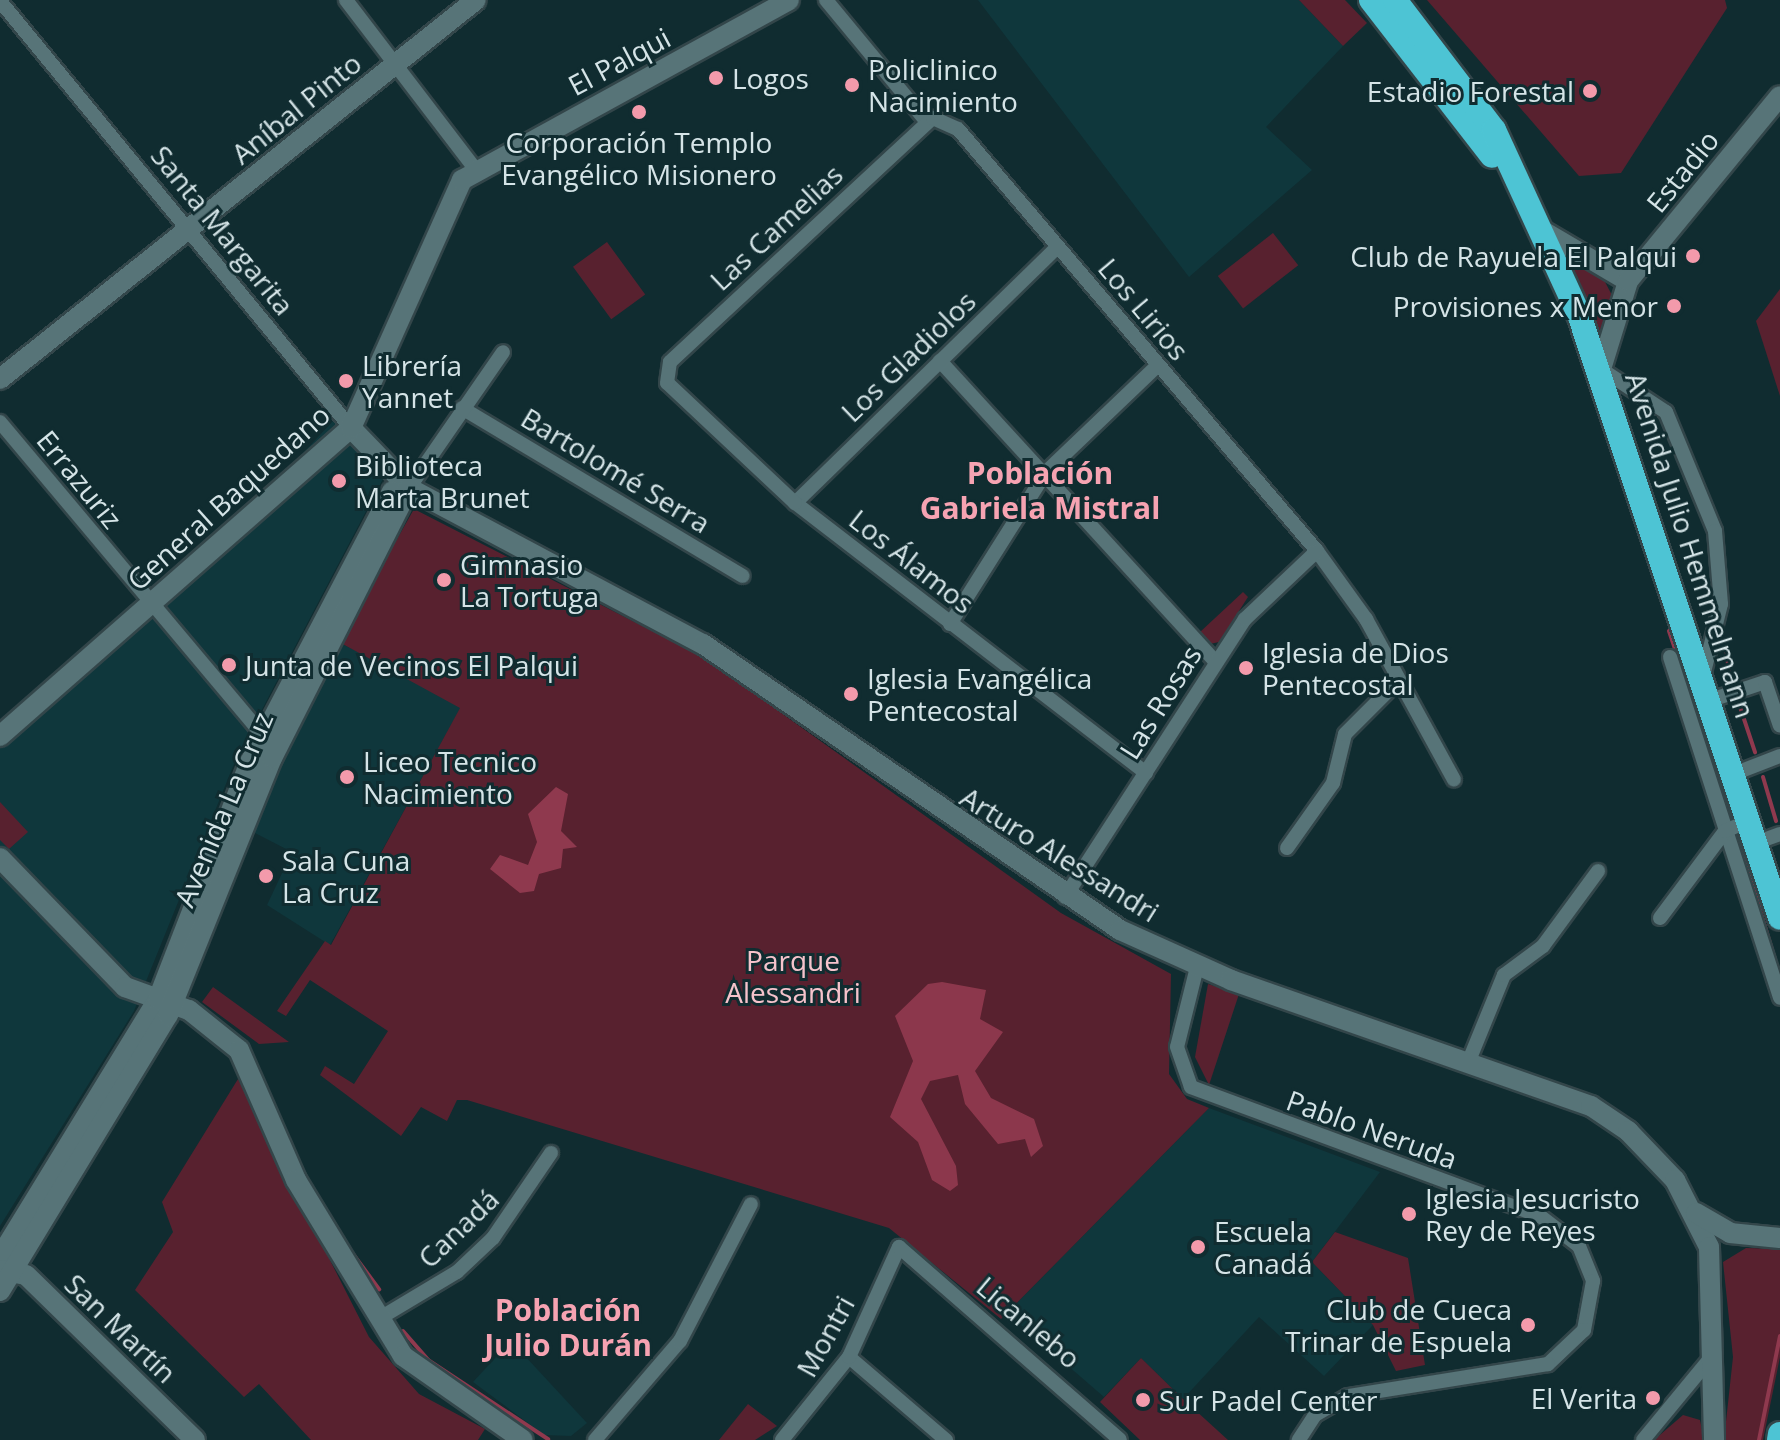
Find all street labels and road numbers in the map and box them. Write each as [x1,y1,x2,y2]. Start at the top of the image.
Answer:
street label: El Palqui [562,20,676,102]
street label: Aníbal Pinto [224,46,368,170]
street label: Estadio [1639,123,1725,219]
street label: Santa Margarita [145,139,301,321]
street label: Las Camelias [703,157,849,297]
street label: Los Lirios [1092,251,1196,367]
street label: Los Gladiolos [834,284,982,428]
street label: Avenida Julio Hemmelmann [1619,368,1763,722]
street label: General Baquedano [120,397,336,597]
street label: Bartolomé Serra [516,400,716,540]
street label: Errazuriz [30,423,130,535]
street label: Los Álamos [843,502,981,620]
street label: Las Rosas [1112,639,1208,765]
street label: Avenida La Cruz [167,707,279,911]
street label: Arturo Alessandri [955,779,1165,929]
street label: Pablo Neruda [1282,1083,1462,1175]
street label: Canadá [411,1182,505,1274]
street label: San Martín [58,1267,184,1389]
street label: Licanlebo [970,1269,1088,1375]
street label: Montri [789,1290,861,1382]

